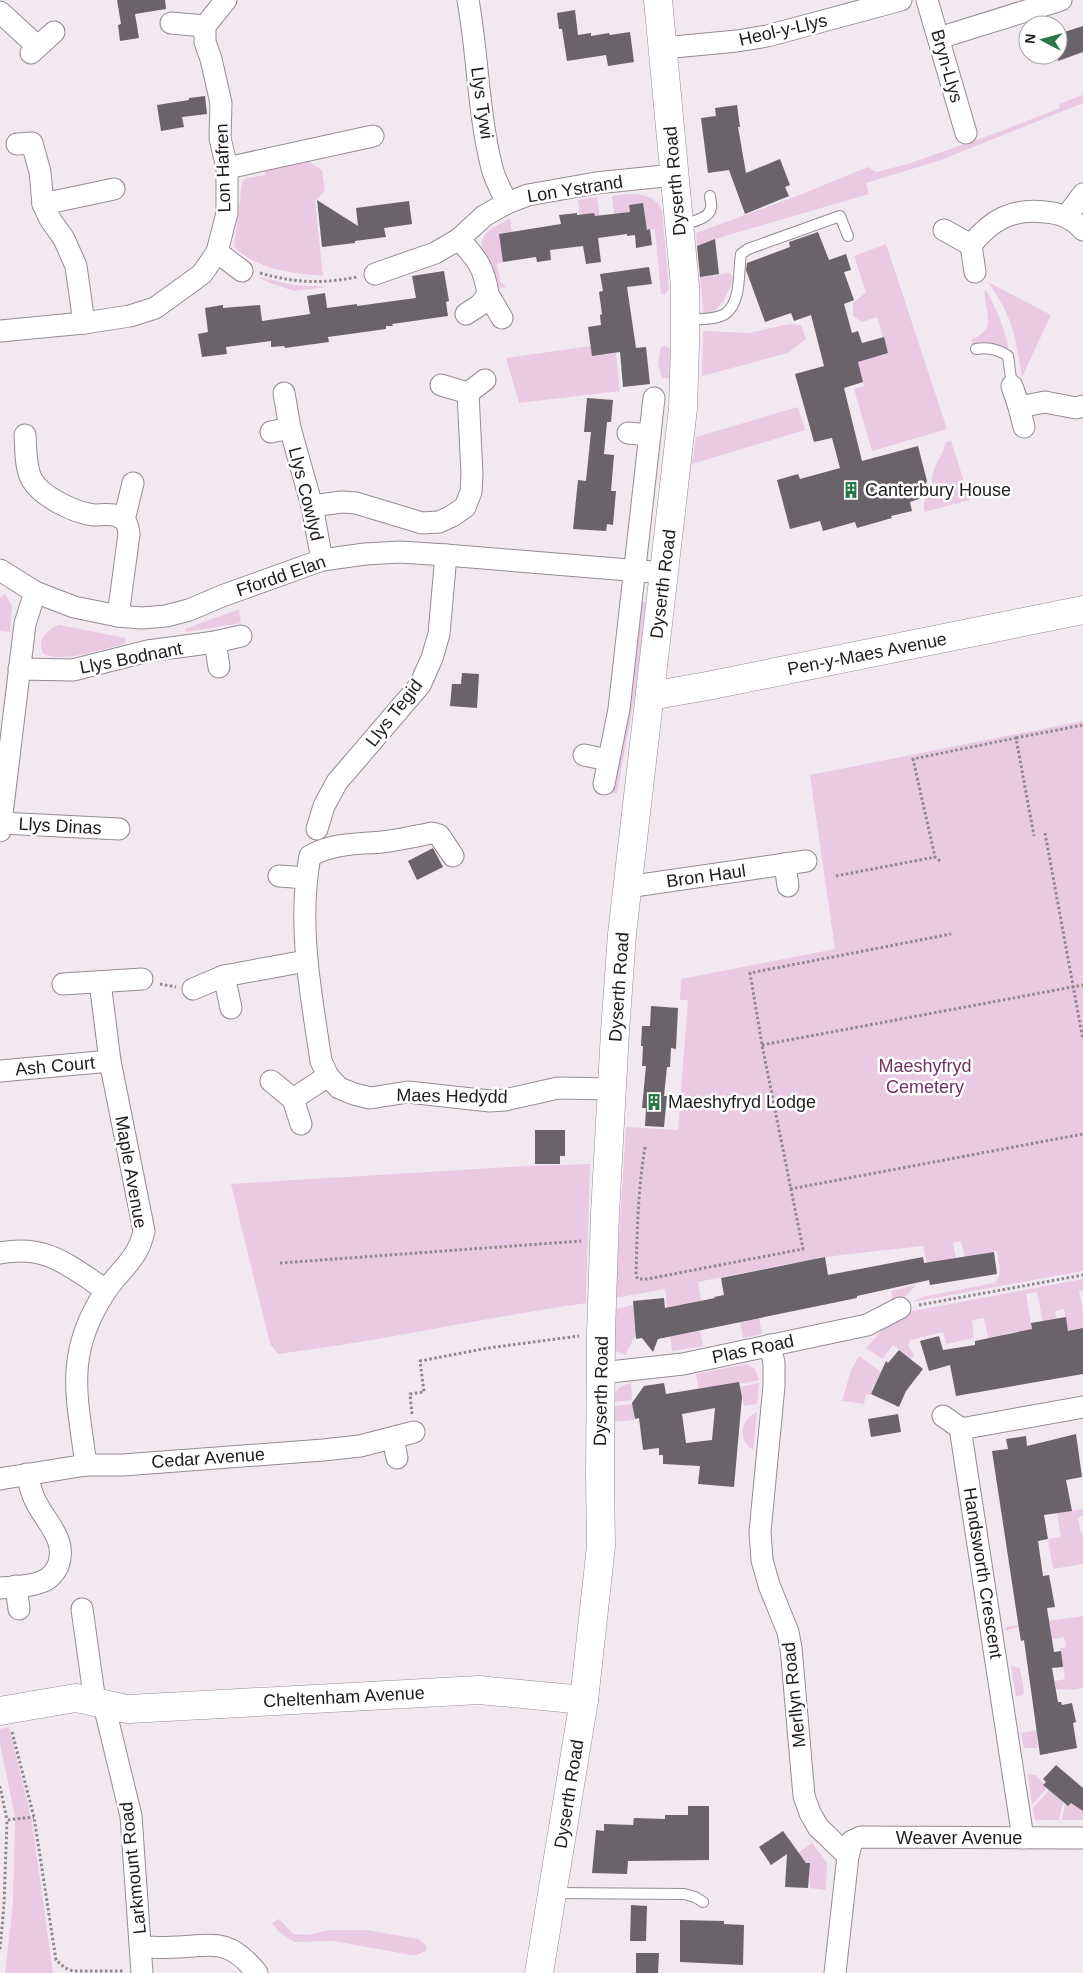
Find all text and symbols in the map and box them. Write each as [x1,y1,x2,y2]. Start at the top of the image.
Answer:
street label: Heol-y-Llys [737,10,829,50]
north arrow [1018,15,1068,65]
street label: Bryn-Llys [927,27,967,105]
text: N [1022,33,1039,45]
street label: Llys Tywi [467,66,497,140]
street label: Lon Hafren [211,123,235,213]
street label: Dyserth Road [660,125,690,237]
street label: Lon Ystrand [526,172,624,206]
street label: Llys Cowlyd [285,445,327,543]
building icon: Canterbury House [841,480,861,500]
place label: Canterbury House [865,480,1011,500]
street label: Dyserth Road [646,528,680,640]
street label: Ffordd Elan [234,551,328,601]
street label: Pen-y-Maes Avenue [786,629,948,679]
street label: Llys Bodnant [78,638,184,678]
street label: Llys Tegid [362,675,426,751]
street label: Llys Dinas [18,814,102,838]
street label: Bron Haul [665,861,747,891]
street label: Dyserth Road [605,931,633,1043]
street label: Ash Court [14,1053,96,1079]
park label: Maeshyfryd Cemetery [878,1056,972,1097]
street label: Maes Hedydd [396,1085,508,1107]
building icon: Maeshyfryd Lodge [644,1092,664,1112]
place label: Maeshyfryd Lodge [668,1092,816,1112]
street label: Maple Avenue [111,1114,151,1230]
street label: Plas Road [710,1331,796,1367]
street label: Dyserth Road [590,1336,612,1446]
street label: Cedar Avenue [151,1444,265,1472]
street label: Handsworth Crescent [960,1486,1006,1660]
street label: Merllyn Road [779,1641,809,1749]
street label: Cheltenham Avenue [263,1683,425,1711]
street label: Dyserth Road [551,1738,587,1850]
street label: Larkmount Road [116,1801,150,1935]
street label: Weaver Avenue [896,1828,1022,1848]

